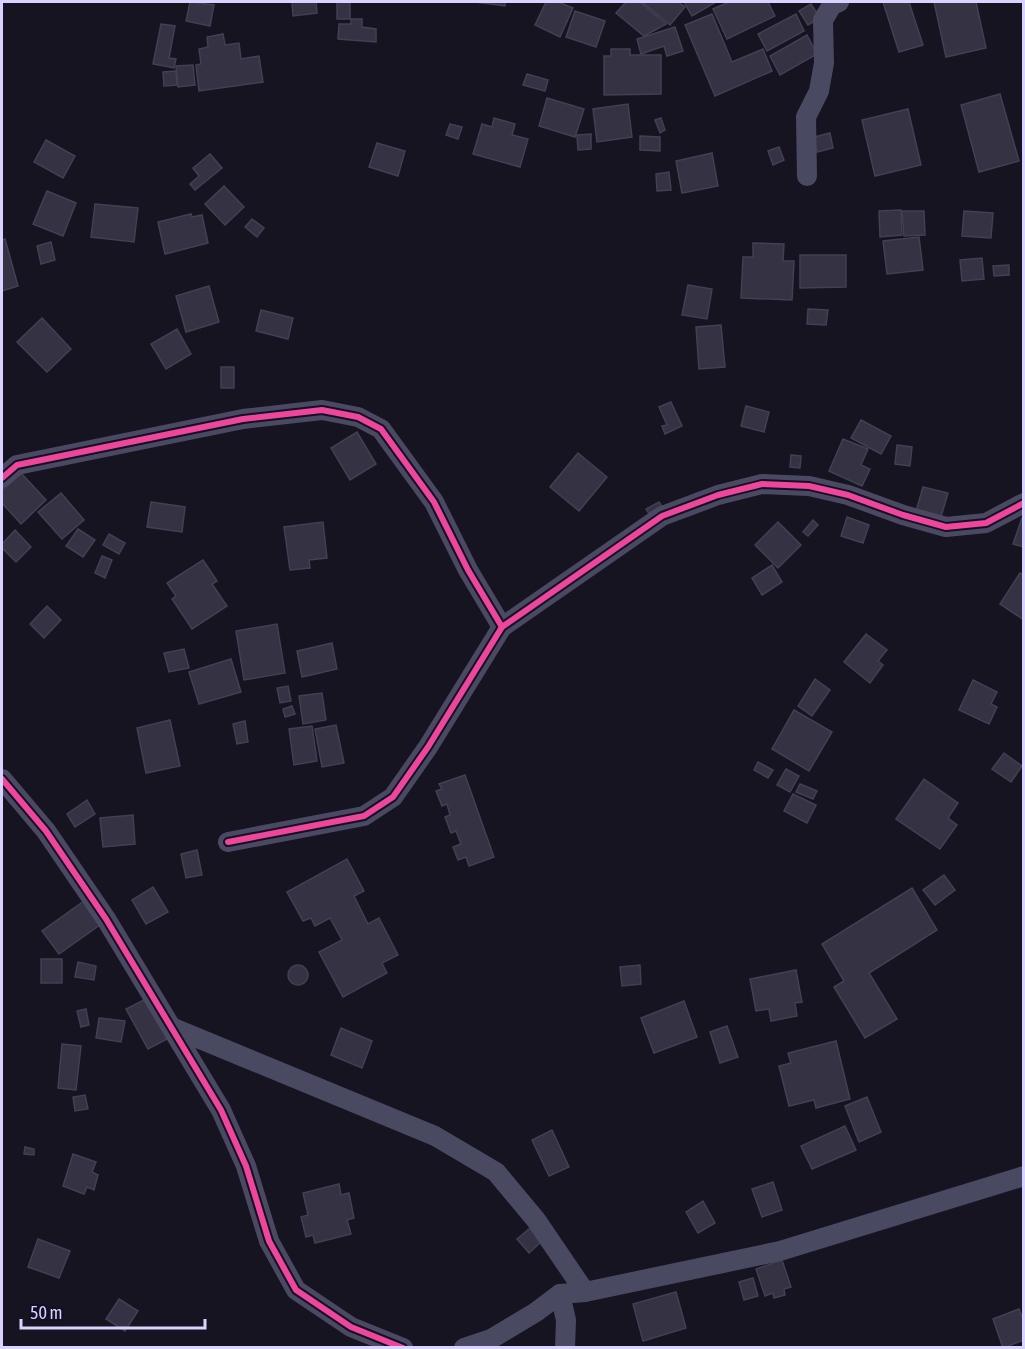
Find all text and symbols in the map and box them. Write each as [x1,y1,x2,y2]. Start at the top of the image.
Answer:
scale bar [21,1292,206,1330]
text: 50 m [30,1302,62,1323]

